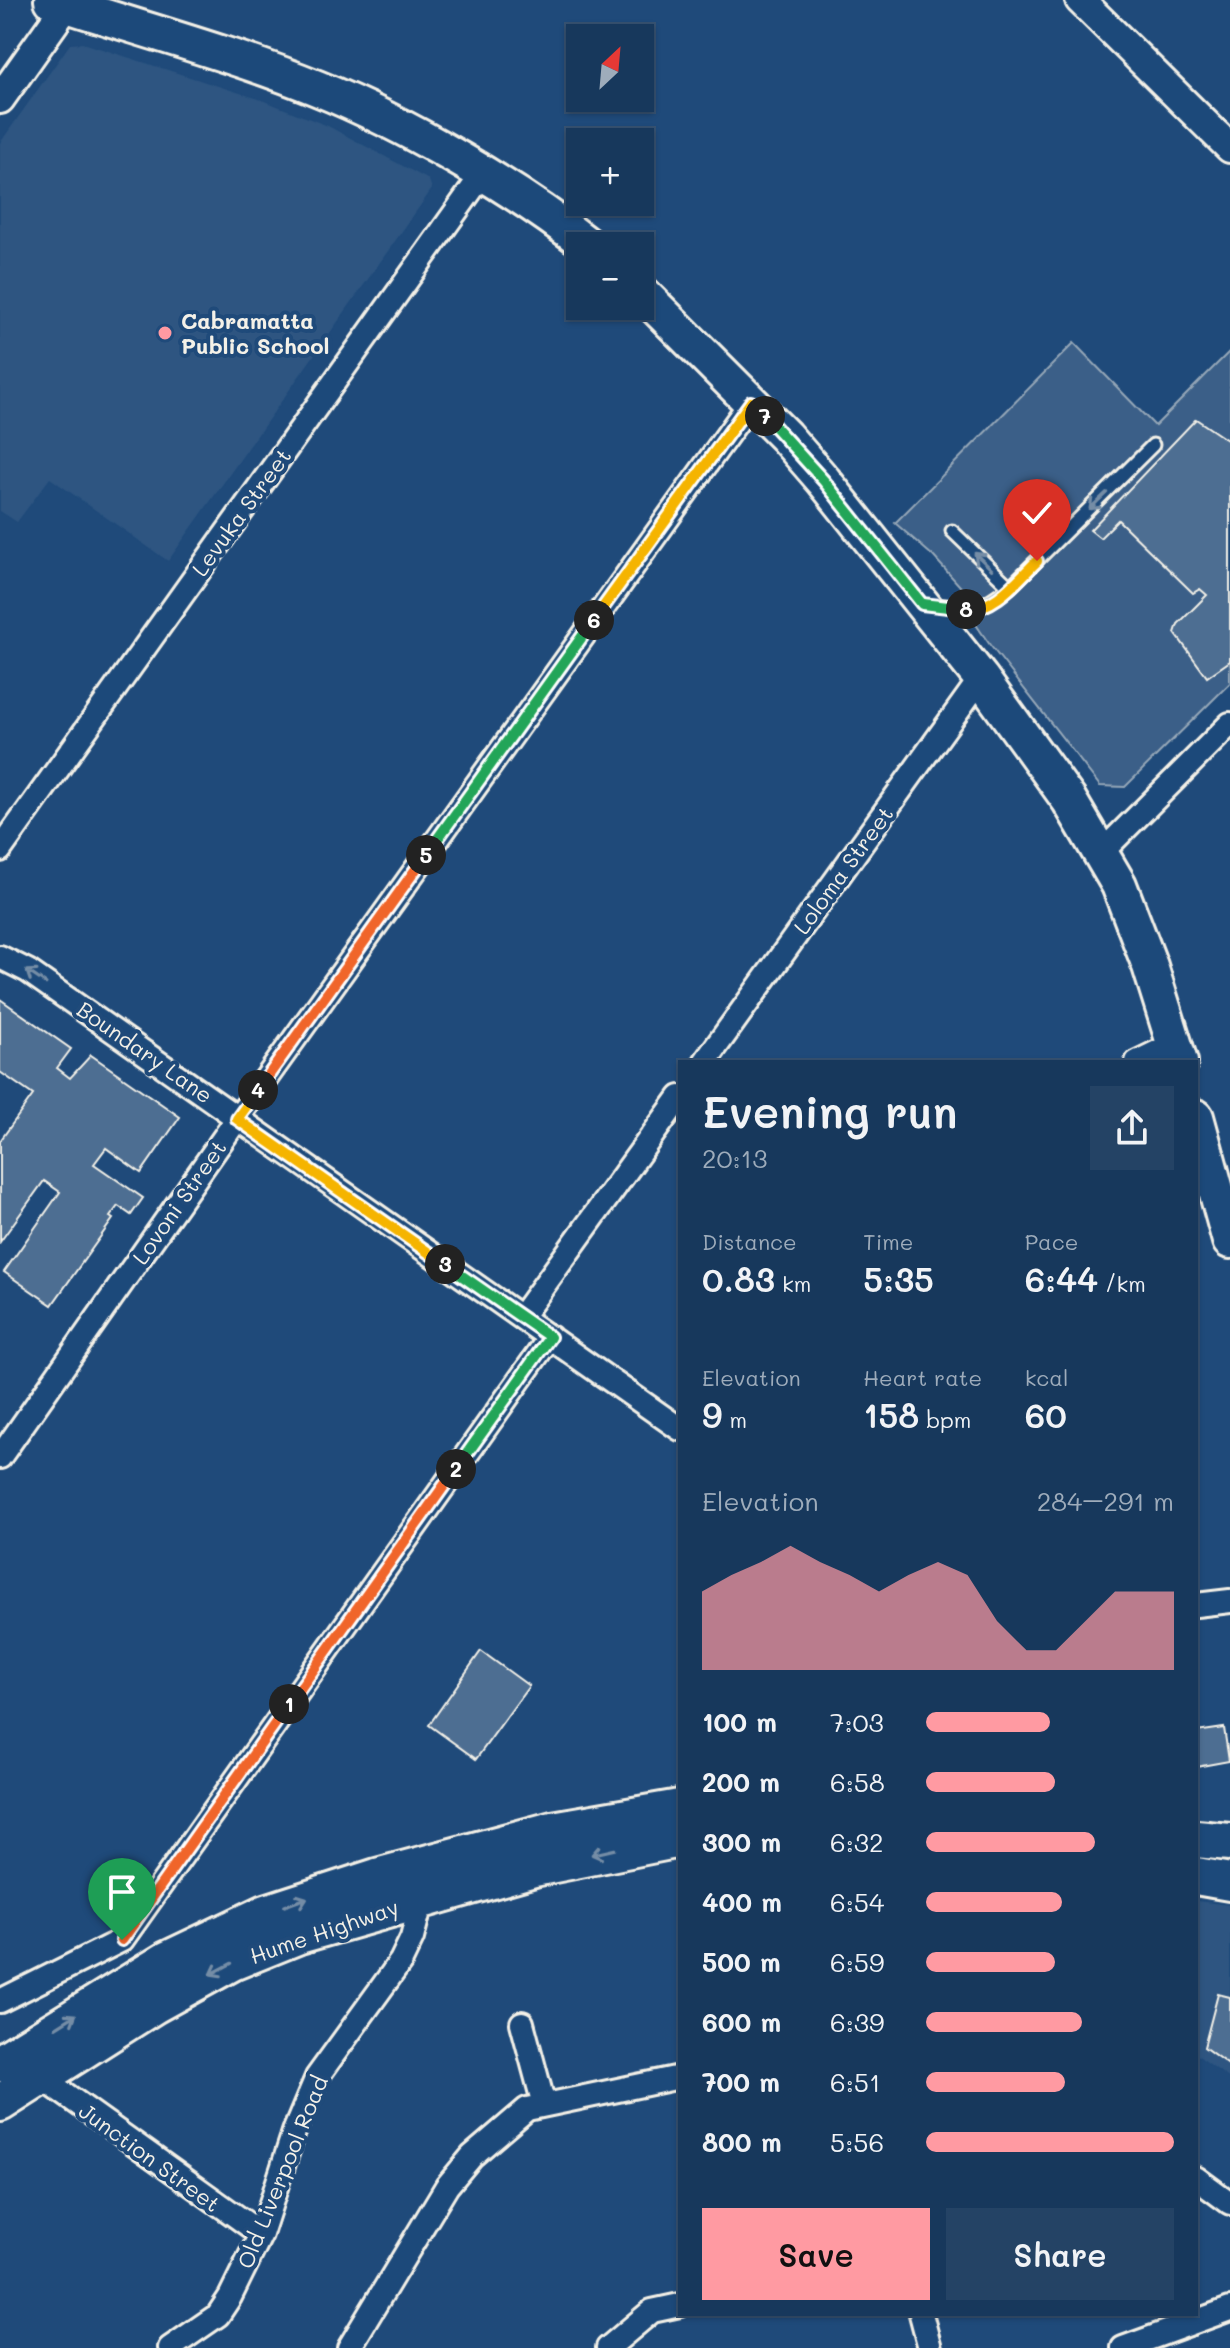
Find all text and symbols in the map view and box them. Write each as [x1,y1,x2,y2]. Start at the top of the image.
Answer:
north arrow [566,24,654,112]
map controls [566,24,654,320]
button: + [566,128,654,216]
button: − [566,232,654,320]
place label: Cabramatta Public School [181,306,329,360]
marker: Cabramatta Public School [156,324,174,342]
pin: 7 [745,396,785,436]
text: 7 [759,401,771,430]
street label: Levuka Street [185,442,297,582]
pin [1003,479,1071,561]
icon: check [1015,491,1059,535]
one-way arrow [1089,491,1108,510]
one-way arrow [974,552,993,571]
pin: 8 [946,589,986,629]
text: 8 [959,594,973,623]
pin: 6 [574,600,614,640]
text: 6 [587,605,601,634]
street label: Loloma Street [787,800,899,940]
pin: 5 [406,835,446,875]
text: 5 [420,840,432,869]
one-way arrow [26,969,48,985]
street label: Boundary Lane [71,994,219,1110]
pin: 4 [238,1070,278,1110]
text: 4 [251,1075,265,1104]
text: Evening run [702,1082,957,1139]
button: share [1090,1086,1174,1170]
street label: Lovoni Street [125,1134,233,1270]
text: 20:13 [702,1141,767,1175]
text: Distance [702,1227,797,1256]
text: Time [863,1227,913,1256]
text: Pace [1025,1227,1078,1256]
pin: 3 [425,1244,465,1284]
text: 3 [438,1249,452,1278]
text: 0.83 [702,1256,775,1301]
text: 5:35 [863,1256,934,1301]
text: 6:44 [1025,1256,1098,1301]
text: km [775,1269,811,1298]
text: /km [1098,1269,1146,1298]
text: Elevation [702,1363,801,1392]
text: Heart rate [863,1363,982,1392]
text: kcal [1025,1363,1069,1392]
text: 9 [702,1392,722,1437]
text: 158 [863,1392,919,1437]
text: 60 [1025,1392,1067,1437]
text: m [722,1405,747,1434]
text: bpm [919,1405,971,1434]
pin: 2 [436,1449,476,1489]
text: 2 [450,1454,462,1483]
text: Elevation [702,1484,819,1518]
text: 284–291 m [1037,1484,1174,1518]
pin: 1 [269,1684,309,1724]
text: 1 [284,1689,294,1718]
text: 100 m [702,1705,777,1739]
text: 7:03 [830,1705,884,1739]
text: 200 m [702,1765,780,1799]
text: 6:58 [830,1765,885,1799]
text: 300 m [702,1825,781,1859]
text: 6:32 [830,1825,883,1859]
one-way arrow [591,1845,616,1860]
pin [88,1858,156,1940]
icon: arrive [100,1870,144,1914]
text: 400 m [702,1885,782,1919]
text: 6:54 [830,1885,884,1919]
street label: Hume Highway [246,1892,402,1970]
one-way arrow [283,1894,308,1908]
text: 500 m [702,1945,781,1979]
text: 6:59 [830,1945,884,1979]
one-way arrow [210,1961,234,1977]
text: 600 m [702,2005,781,2039]
text: 6:39 [830,2005,884,2039]
one-way arrow [54,2013,77,2029]
text: 700 m [702,2065,780,2099]
text: 6:51 [830,2065,881,2099]
street label: Old Liverpool Road [230,2071,334,2273]
street label: Junction Street [74,2096,226,2218]
text: 800 m [702,2125,782,2159]
text: 5:56 [830,2125,884,2159]
button: Save [702,2208,930,2300]
button: Share [946,2208,1174,2300]

